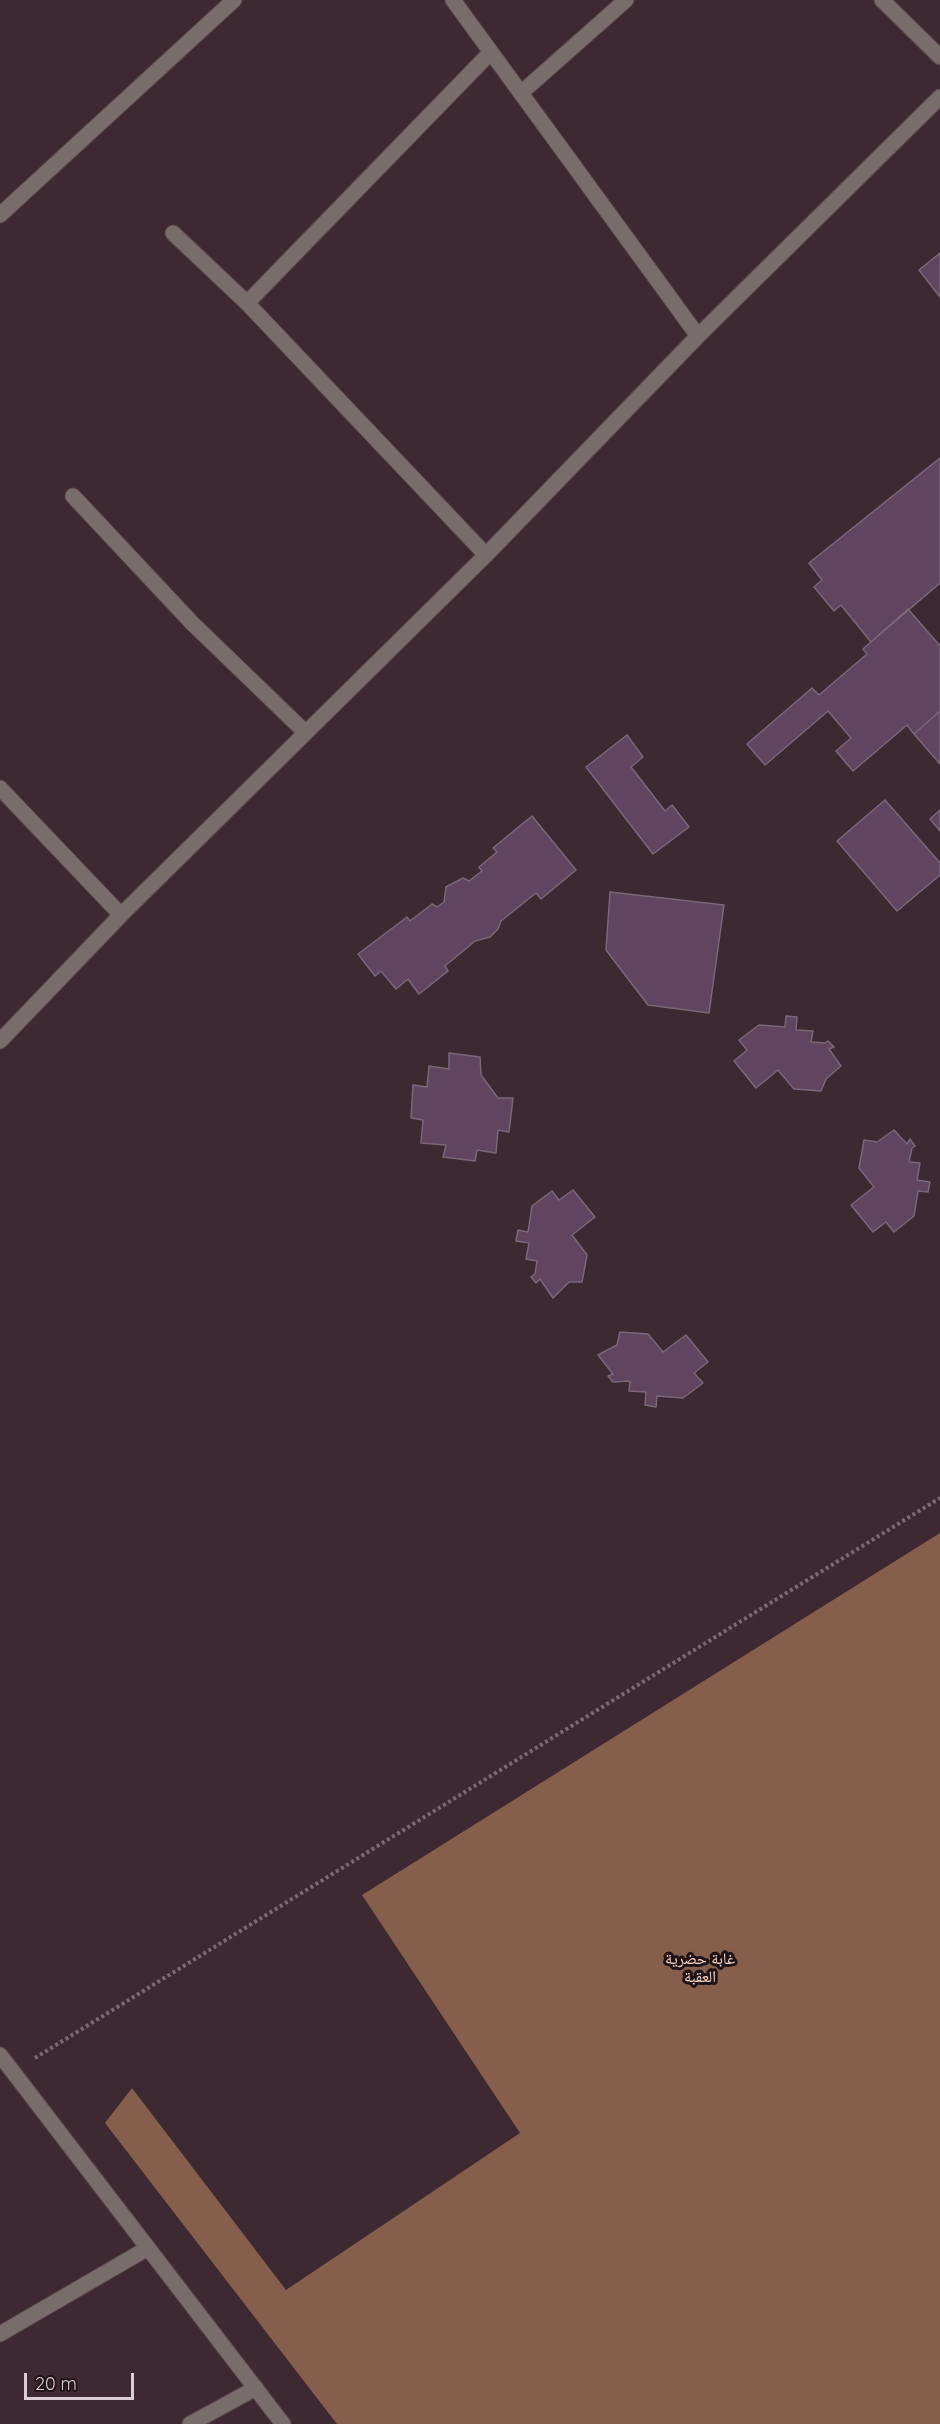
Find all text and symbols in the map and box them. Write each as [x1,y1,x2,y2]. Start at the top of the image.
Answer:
park label: غابة حضرية العقبة [665,1949,735,1987]
scale bar [27,2361,136,2399]
text: 20 m [35,2372,77,2395]

